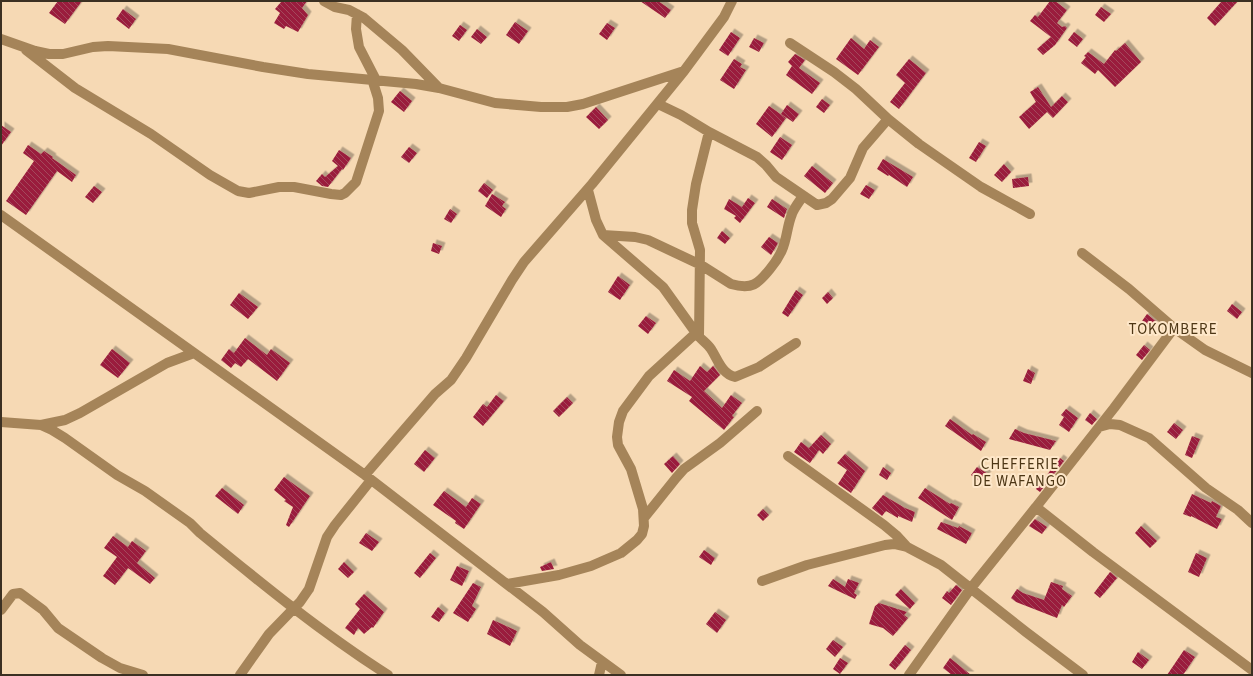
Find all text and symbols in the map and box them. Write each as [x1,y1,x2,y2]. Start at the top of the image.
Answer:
district label: TOKOMBERE [1128,319,1218,340]
district label: CHEFFERIE DE WAFANGO [973,454,1067,492]

